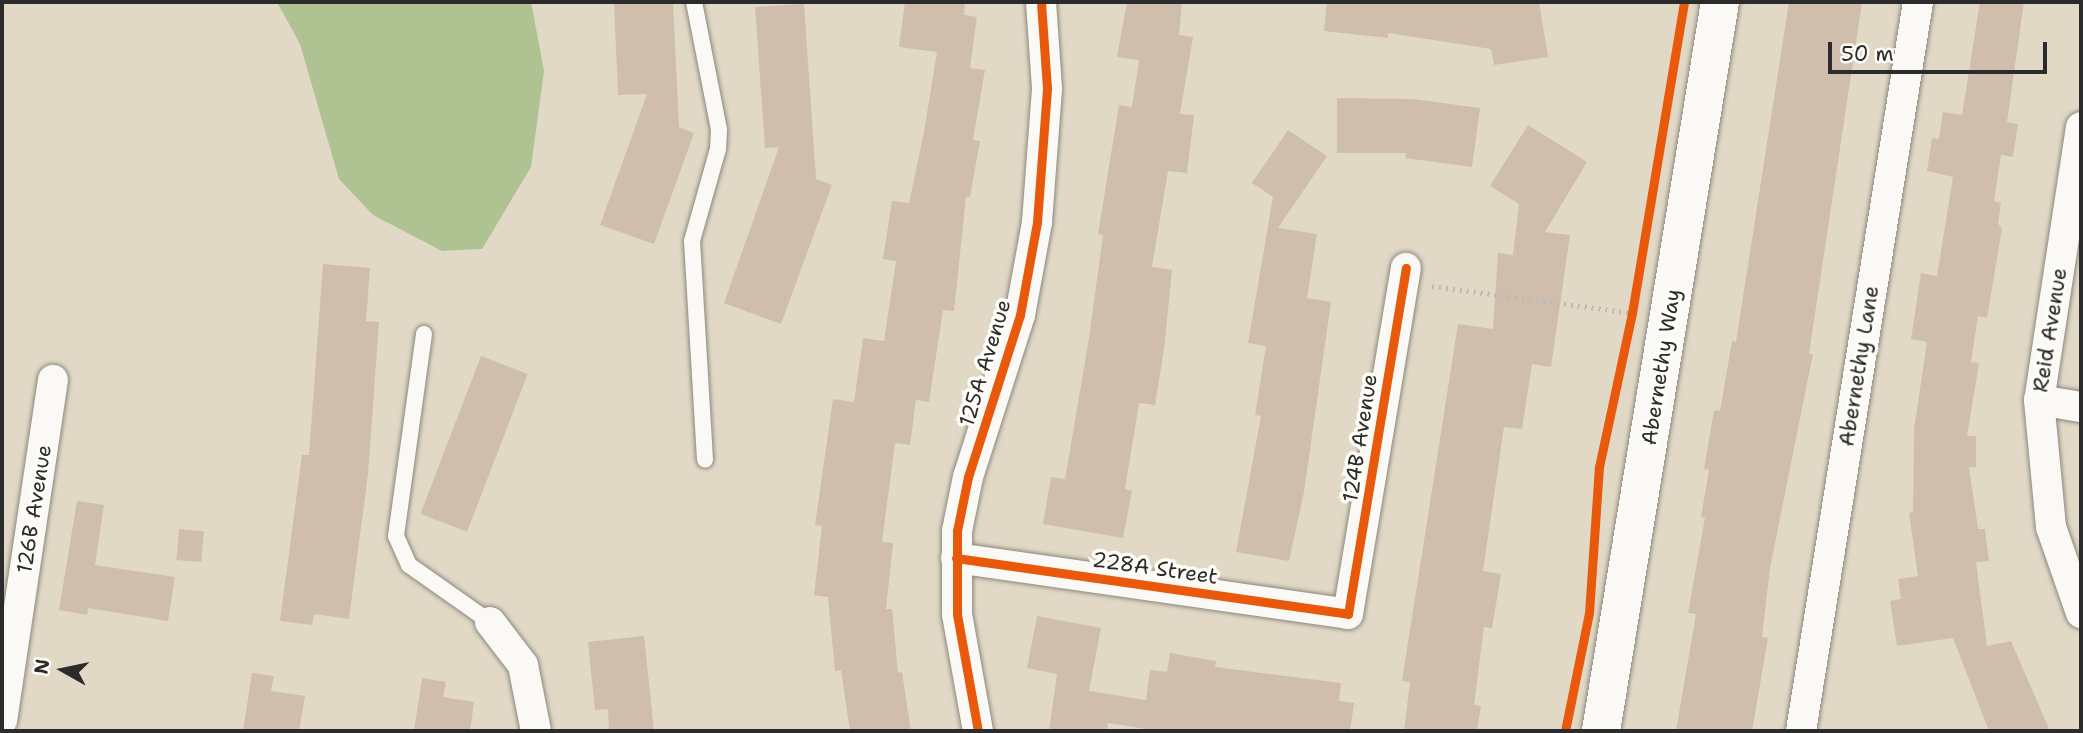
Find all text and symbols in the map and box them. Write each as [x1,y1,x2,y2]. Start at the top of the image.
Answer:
scale bar [1831,28,2050,72]
text: 50 m [1841,40,1894,68]
street label: Reid Avenue [2028,266,2072,394]
street label: Abernethy Lane [1834,284,1884,448]
street label: Abernethy Way [1636,287,1686,447]
street label: 125A Avenue [954,297,1016,429]
street label: 124B Avenue [1337,372,1383,504]
street label: 126B Avenue [11,443,57,575]
street label: 228A Street [1091,547,1219,589]
north arrow [28,635,98,705]
text: N [28,657,55,676]

